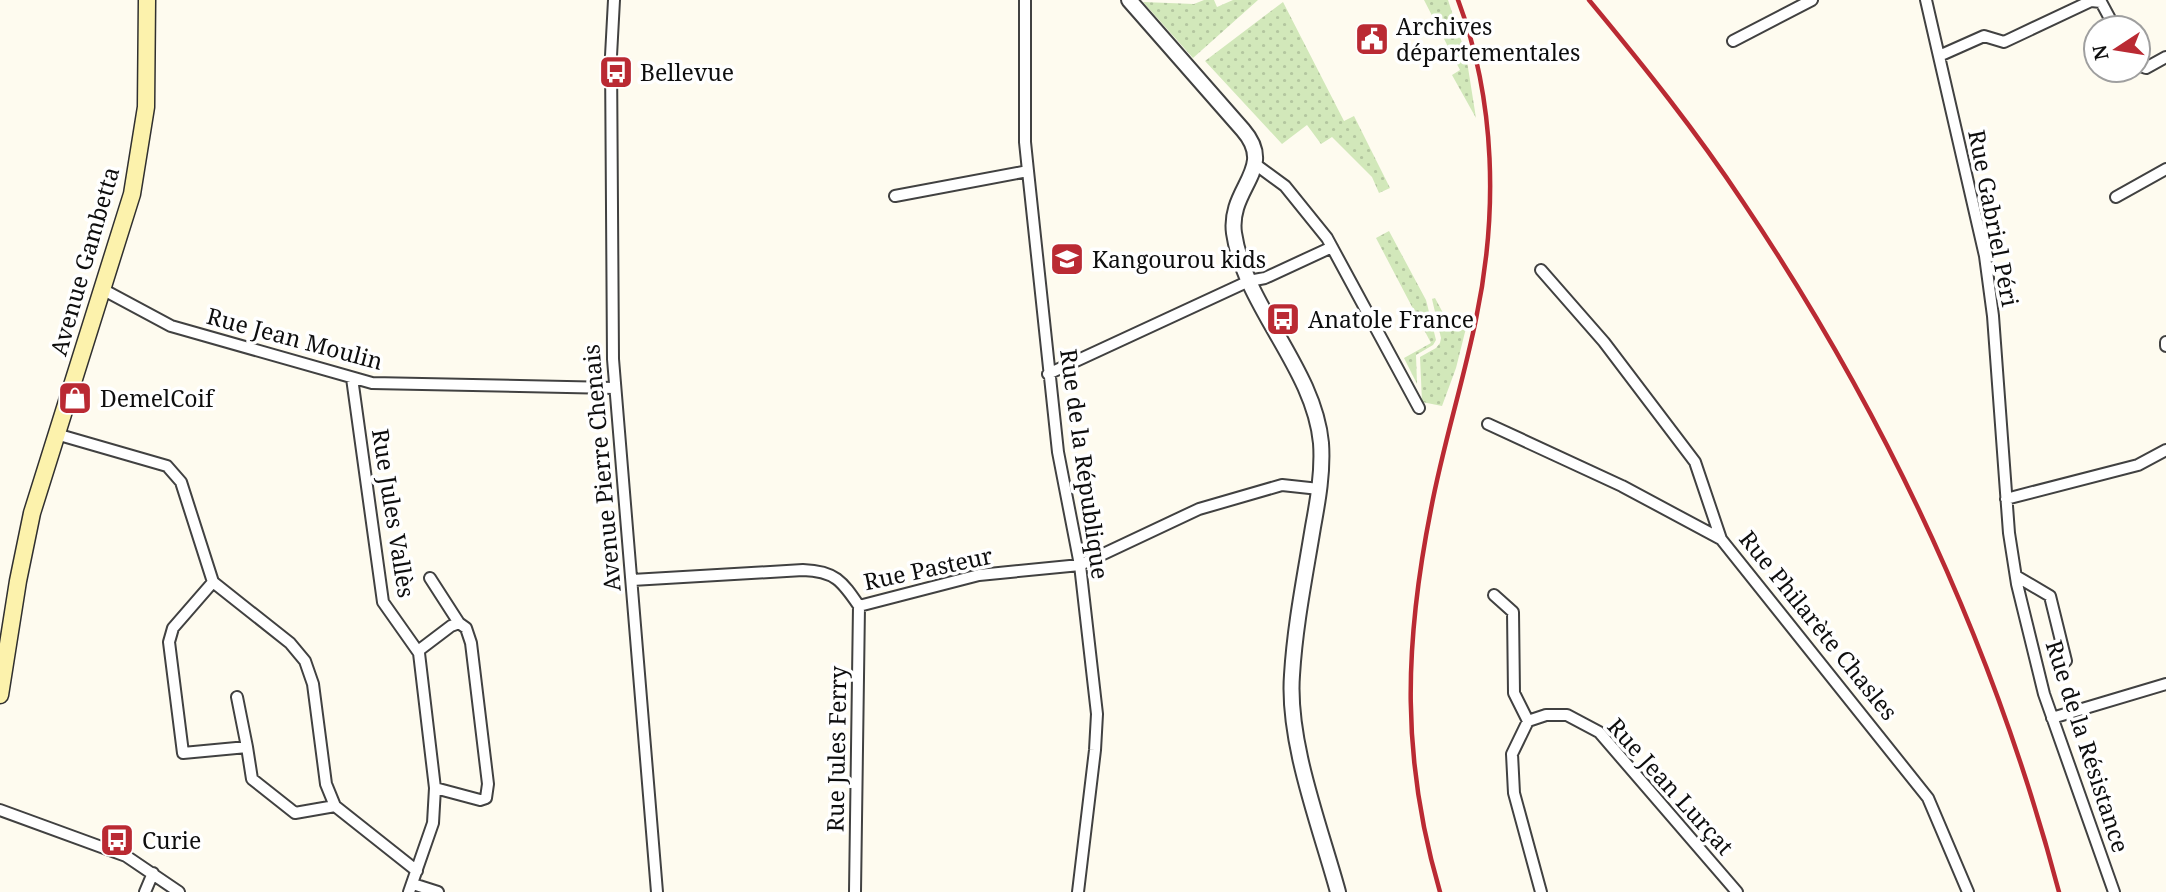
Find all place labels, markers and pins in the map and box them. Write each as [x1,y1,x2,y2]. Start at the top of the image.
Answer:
place label: Archives départementales [1396,10,1580,68]
public building icon: Archives départementales [1353,20,1391,58]
bus stop icon: Bellevue [597,53,635,91]
place label: Bellevue [640,56,734,88]
school or university icon: Kangourou kids [1048,240,1086,278]
place label: Kangourou kids [1092,243,1266,275]
bus stop icon: Anatole France [1264,300,1302,338]
place label: Anatole France [1308,303,1474,335]
shop icon: DemelCoif [56,379,94,417]
place label: DemelCoif [100,382,216,414]
bus stop icon: Curie [98,821,136,859]
place label: Curie [142,824,201,856]

